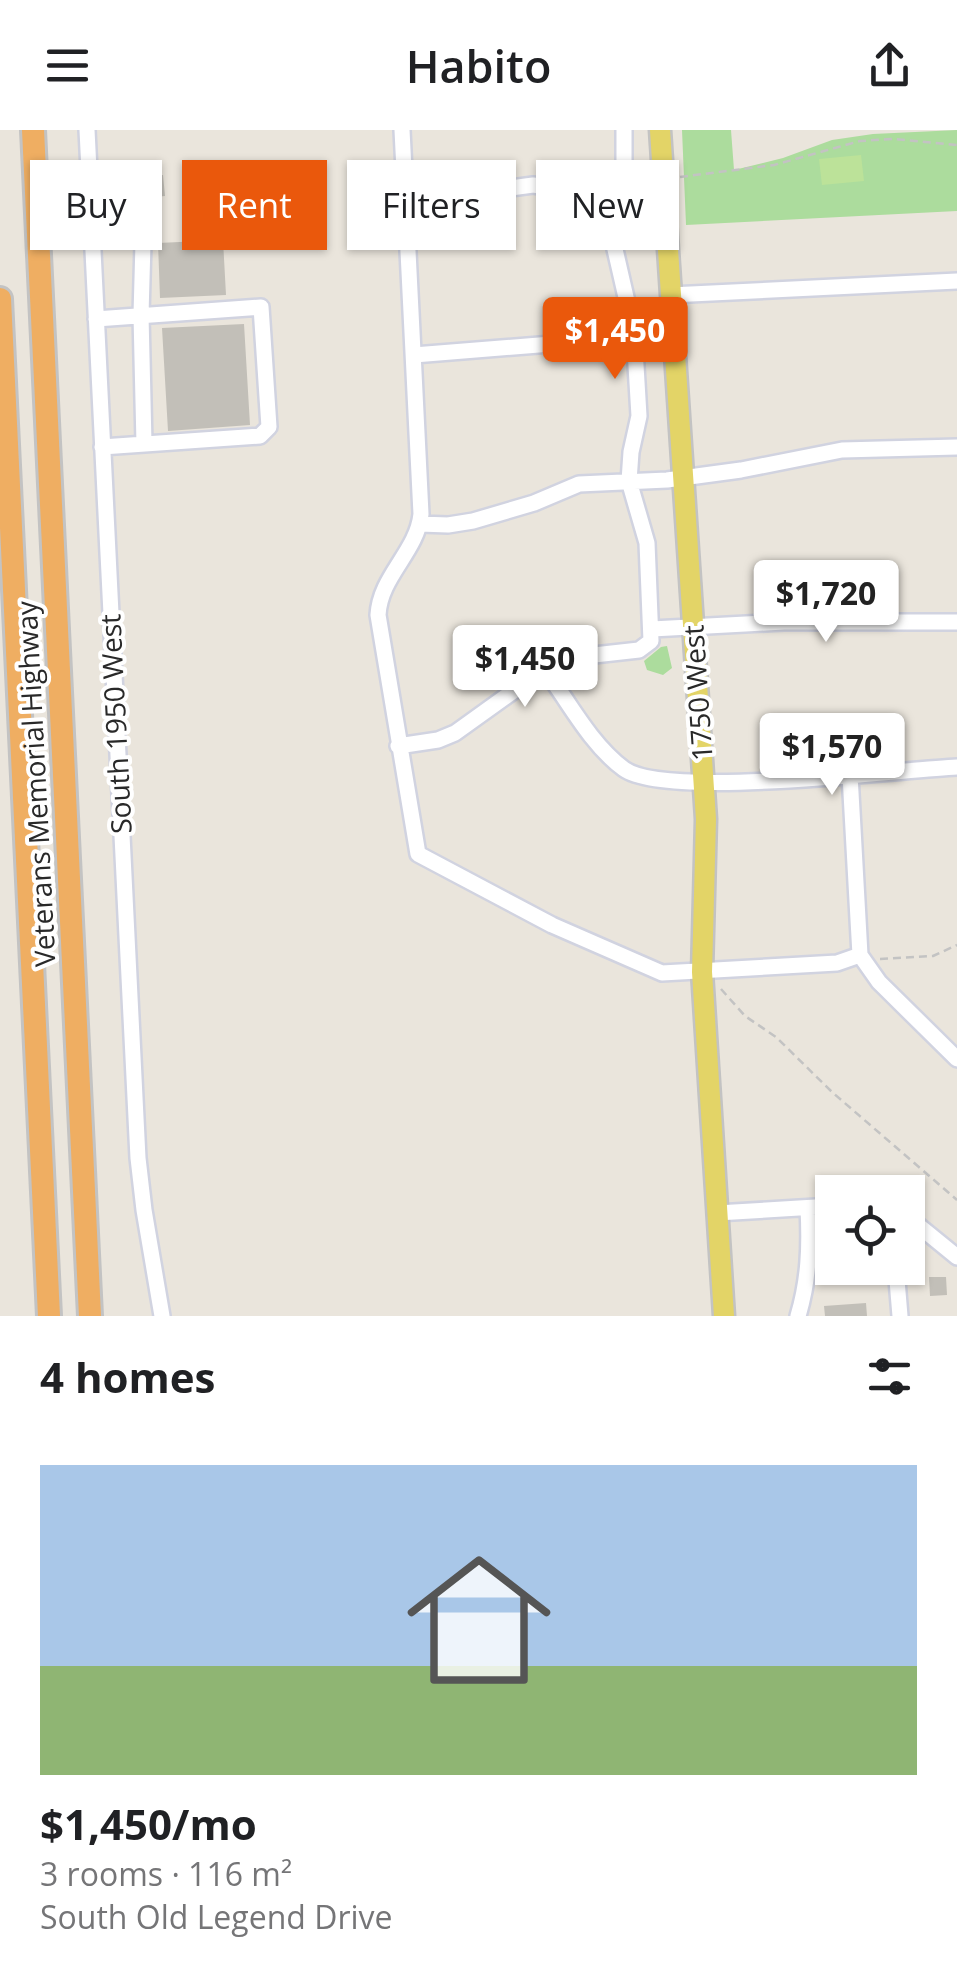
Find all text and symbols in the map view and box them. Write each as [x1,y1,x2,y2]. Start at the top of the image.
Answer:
text: Habito [406,35,551,96]
icon: menu [40,38,95,93]
icon: share [862,38,917,93]
chip: Buy [30,160,162,250]
chip: Rent [182,160,327,250]
chip: Filters [347,160,516,250]
chip: New [536,160,679,250]
pin: $1,450 [534,297,696,382]
text: $1,450 [565,308,665,351]
pin: $1,720 [745,560,907,645]
text: $1,720 [776,571,876,614]
street label: Veterans Memorial Highway [6,599,64,968]
street label: South 1950 West [90,613,140,835]
street label: 1750 West [673,624,721,762]
pin: $1,450 [444,625,606,710]
text: $1,450 [475,636,575,679]
pin: $1,570 [751,713,913,798]
text: $1,570 [782,724,882,767]
map controls [815,1175,925,1285]
button: locate [815,1175,925,1285]
text: 4 homes [40,1348,215,1405]
icon: filters [862,1349,917,1404]
icon: home [389,1530,569,1710]
text: $1,450/mo [40,1795,257,1852]
text: 3 rooms · 116 m² [40,1852,292,1895]
text: South Old Legend Drive [40,1895,392,1938]

